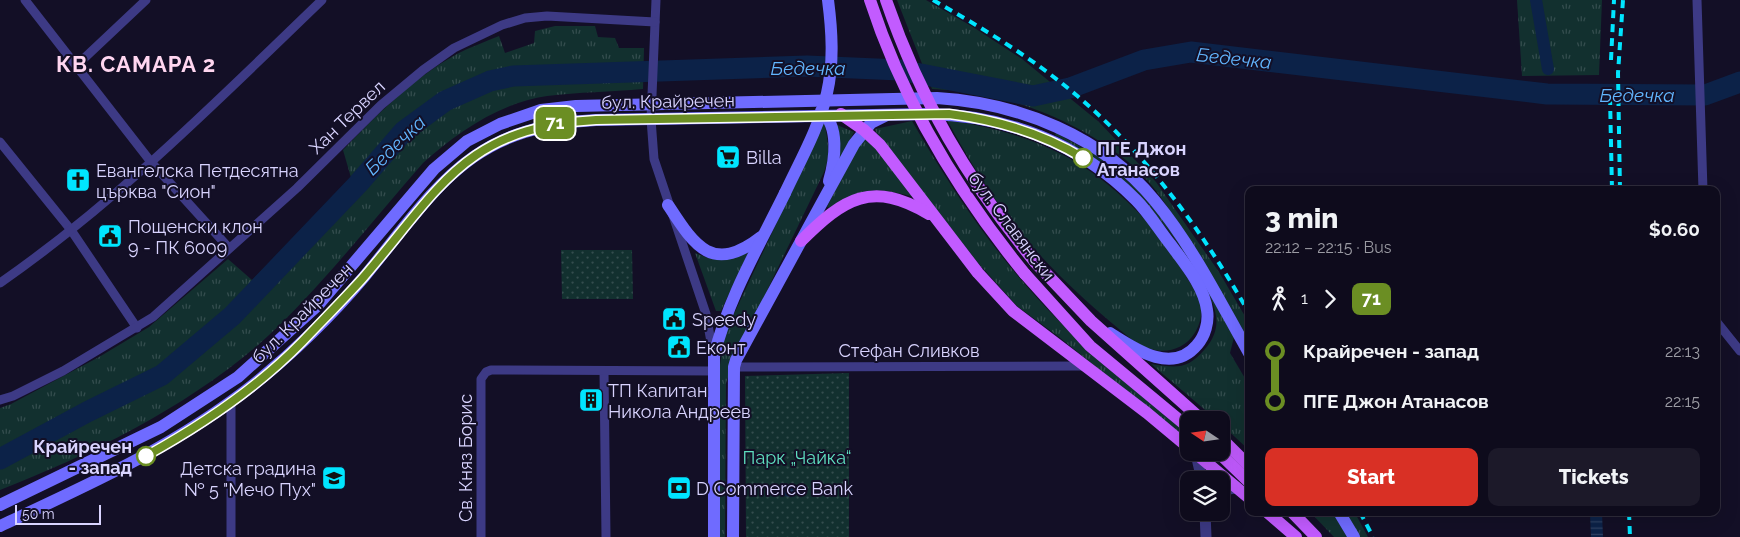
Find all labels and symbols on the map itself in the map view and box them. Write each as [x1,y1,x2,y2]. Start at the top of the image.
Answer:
water label: Бедечка [1195,43,1273,73]
district label: КВ. САМАРА 2 [56,51,216,77]
water label: Бедечка [770,57,846,79]
street label: Хан Тервел [305,76,389,158]
water label: Бедечка [1599,84,1675,106]
street label: бул. Крайречен [601,89,735,113]
line badge: 71 [532,107,578,139]
water label: Бедечка [360,111,430,179]
place label: ПГЕ Джон Атанасов [1097,138,1186,180]
supermarket icon: Billa [715,144,741,170]
place label: Billa [746,147,782,168]
marker: ПГЕ Джон Атанасов [1073,148,1093,168]
place label: Евангелска Петдесятна църква "Сион" [96,160,299,202]
church icon: Евангелска Петдесятна църква "Сион" [65,167,91,193]
street label: бул. Славянски [964,168,1060,284]
place label: Пощенски клон 9 - ПК 6009 [128,216,263,258]
public building icon: Пощенски клон 9 - ПК 6009 [97,223,123,249]
street label: бул. Крайречен [247,258,357,368]
public building icon: Speedy [661,306,687,332]
place label: Speedy [692,309,756,330]
public building icon: Еконт [666,334,692,360]
place label: Еконт [696,337,746,358]
street label: Стефан Сливков [838,340,980,361]
place label: ТП Капитан Никола Андреев [608,380,751,422]
building icon: ТП Капитан Никола Андреев [578,387,604,413]
street label: Св. Княз Борис [455,394,476,522]
north arrow [1180,411,1230,461]
place label: Крайречен - запад [33,436,132,478]
marker: Крайречен - запад [136,446,156,466]
park label: Парк „Чайка“ [743,447,851,468]
place label: Детска градина № 5 "Мечо Пух" [180,458,316,500]
school or university icon: Детска градина № 5 "Мечо Пух" [321,465,347,491]
bank icon: D Commerce Bank [666,475,692,501]
place label: D Commerce Bank [696,478,853,499]
scale bar [15,502,101,525]

